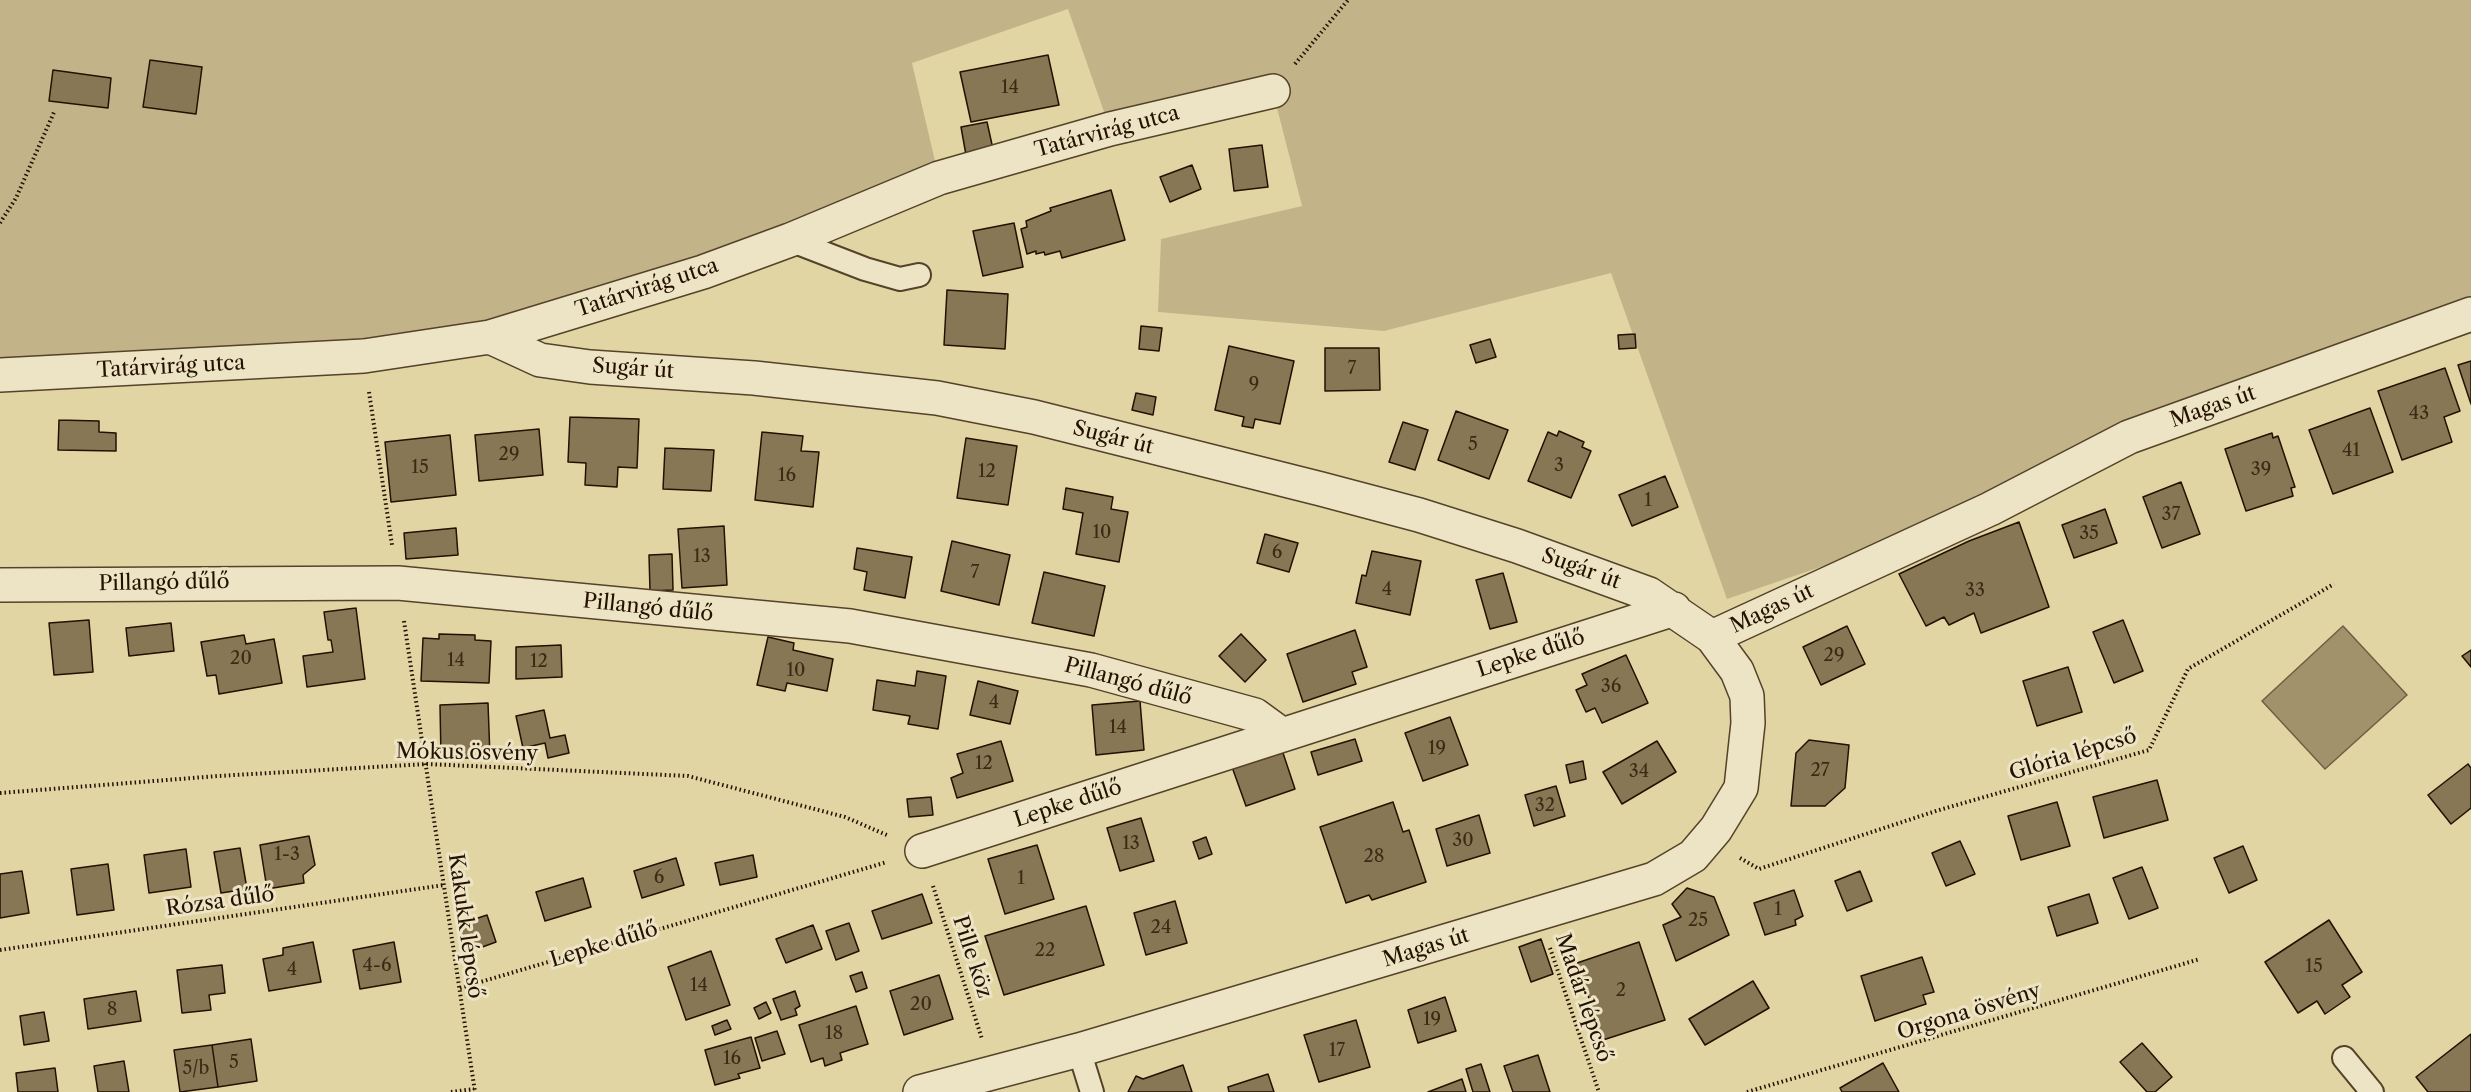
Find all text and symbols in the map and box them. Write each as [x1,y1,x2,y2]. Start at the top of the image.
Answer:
house number: 14 [1001,77,1019,99]
street label: Tatárvirág utca [1032,101,1182,163]
street label: Tatárvirág utca [572,253,722,323]
street label: Tatárvirág utca [96,351,246,383]
street label: Sugár út [591,354,675,384]
house number: 7 [1348,358,1356,380]
house number: 9 [1249,374,1259,396]
street label: Magas út [2167,381,2259,433]
house number: 43 [2409,403,2429,425]
street label: Sugár út [1070,416,1156,460]
house number: 5 [1468,434,1478,456]
house number: 41 [2342,440,2360,462]
house number: 29 [499,444,519,466]
house number: 3 [1554,455,1564,477]
house number: 15 [411,457,429,479]
house number: 39 [2251,459,2271,481]
house number: 12 [978,461,996,483]
house number: 16 [778,465,796,487]
house number: 1 [1644,490,1652,512]
house number: 37 [2162,504,2180,526]
house number: 10 [1093,522,1111,544]
house number: 35 [2079,523,2099,545]
house number: 6 [1272,542,1282,564]
street label: Sugár út [1538,543,1624,595]
house number: 13 [693,546,711,568]
house number: 7 [971,562,979,584]
street label: Pillangó dűlő [98,569,230,597]
house number: 4 [1382,579,1392,601]
street label: Magas út [1726,579,1818,639]
house number: 33 [1965,580,1985,602]
street label: Pillangó dűlő [582,589,714,627]
street label: Lepke dűlő [1474,625,1588,683]
house number: 29 [1824,645,1844,667]
house number: 20 [230,648,252,670]
house number: 14 [447,650,465,672]
house number: 12 [530,651,548,673]
street label: Pillangó dűlő [1062,653,1194,711]
house number: 10 [787,660,805,682]
house number: 36 [1601,676,1621,698]
house number: 4 [989,692,999,714]
house number: 14 [1109,717,1127,739]
street label: Glória lépcső [2006,724,2140,786]
house number: 19 [1428,738,1446,760]
street label: Mókus ösvény [396,739,538,767]
house number: 12 [975,753,993,775]
house number: 27 [1810,760,1830,782]
house number: 34 [1629,761,1649,783]
street label: Lepke dűlő [1011,775,1125,833]
house number: 32 [1535,795,1555,817]
house number: 30 [1452,830,1474,852]
house number: 13 [1122,833,1140,855]
house number: 1-3 [274,844,300,866]
house number: 28 [1363,846,1385,868]
street label: Kakukk lépcső [442,852,488,1000]
house number: 6 [654,867,664,889]
house number: 1 [1017,868,1025,890]
street label: Rózsa dűlő [164,882,276,922]
house number: 1 [1774,899,1782,921]
house number: 25 [1688,910,1708,932]
street label: Pille köz [947,913,997,1001]
street label: Lepke dűlő [547,917,661,973]
house number: 24 [1151,917,1171,939]
street label: Magas út [1380,923,1472,973]
street label: Madár lépcső [1549,930,1617,1066]
house number: 22 [1035,940,1055,962]
house number: 4-6 [362,955,392,977]
house number: 15 [2305,956,2323,978]
house number: 4 [287,959,297,981]
house number: 14 [690,975,708,997]
street label: Orgona ösvény [1894,978,2044,1046]
house number: 2 [1616,980,1626,1002]
house number: 20 [910,994,932,1016]
house number: 8 [107,999,117,1021]
house number: 19 [1423,1009,1441,1031]
house number: 18 [825,1023,843,1045]
house number: 17 [1329,1040,1345,1062]
house number: 16 [723,1048,741,1070]
house number: 5 [229,1052,239,1074]
house number: 5/b [183,1058,209,1080]

